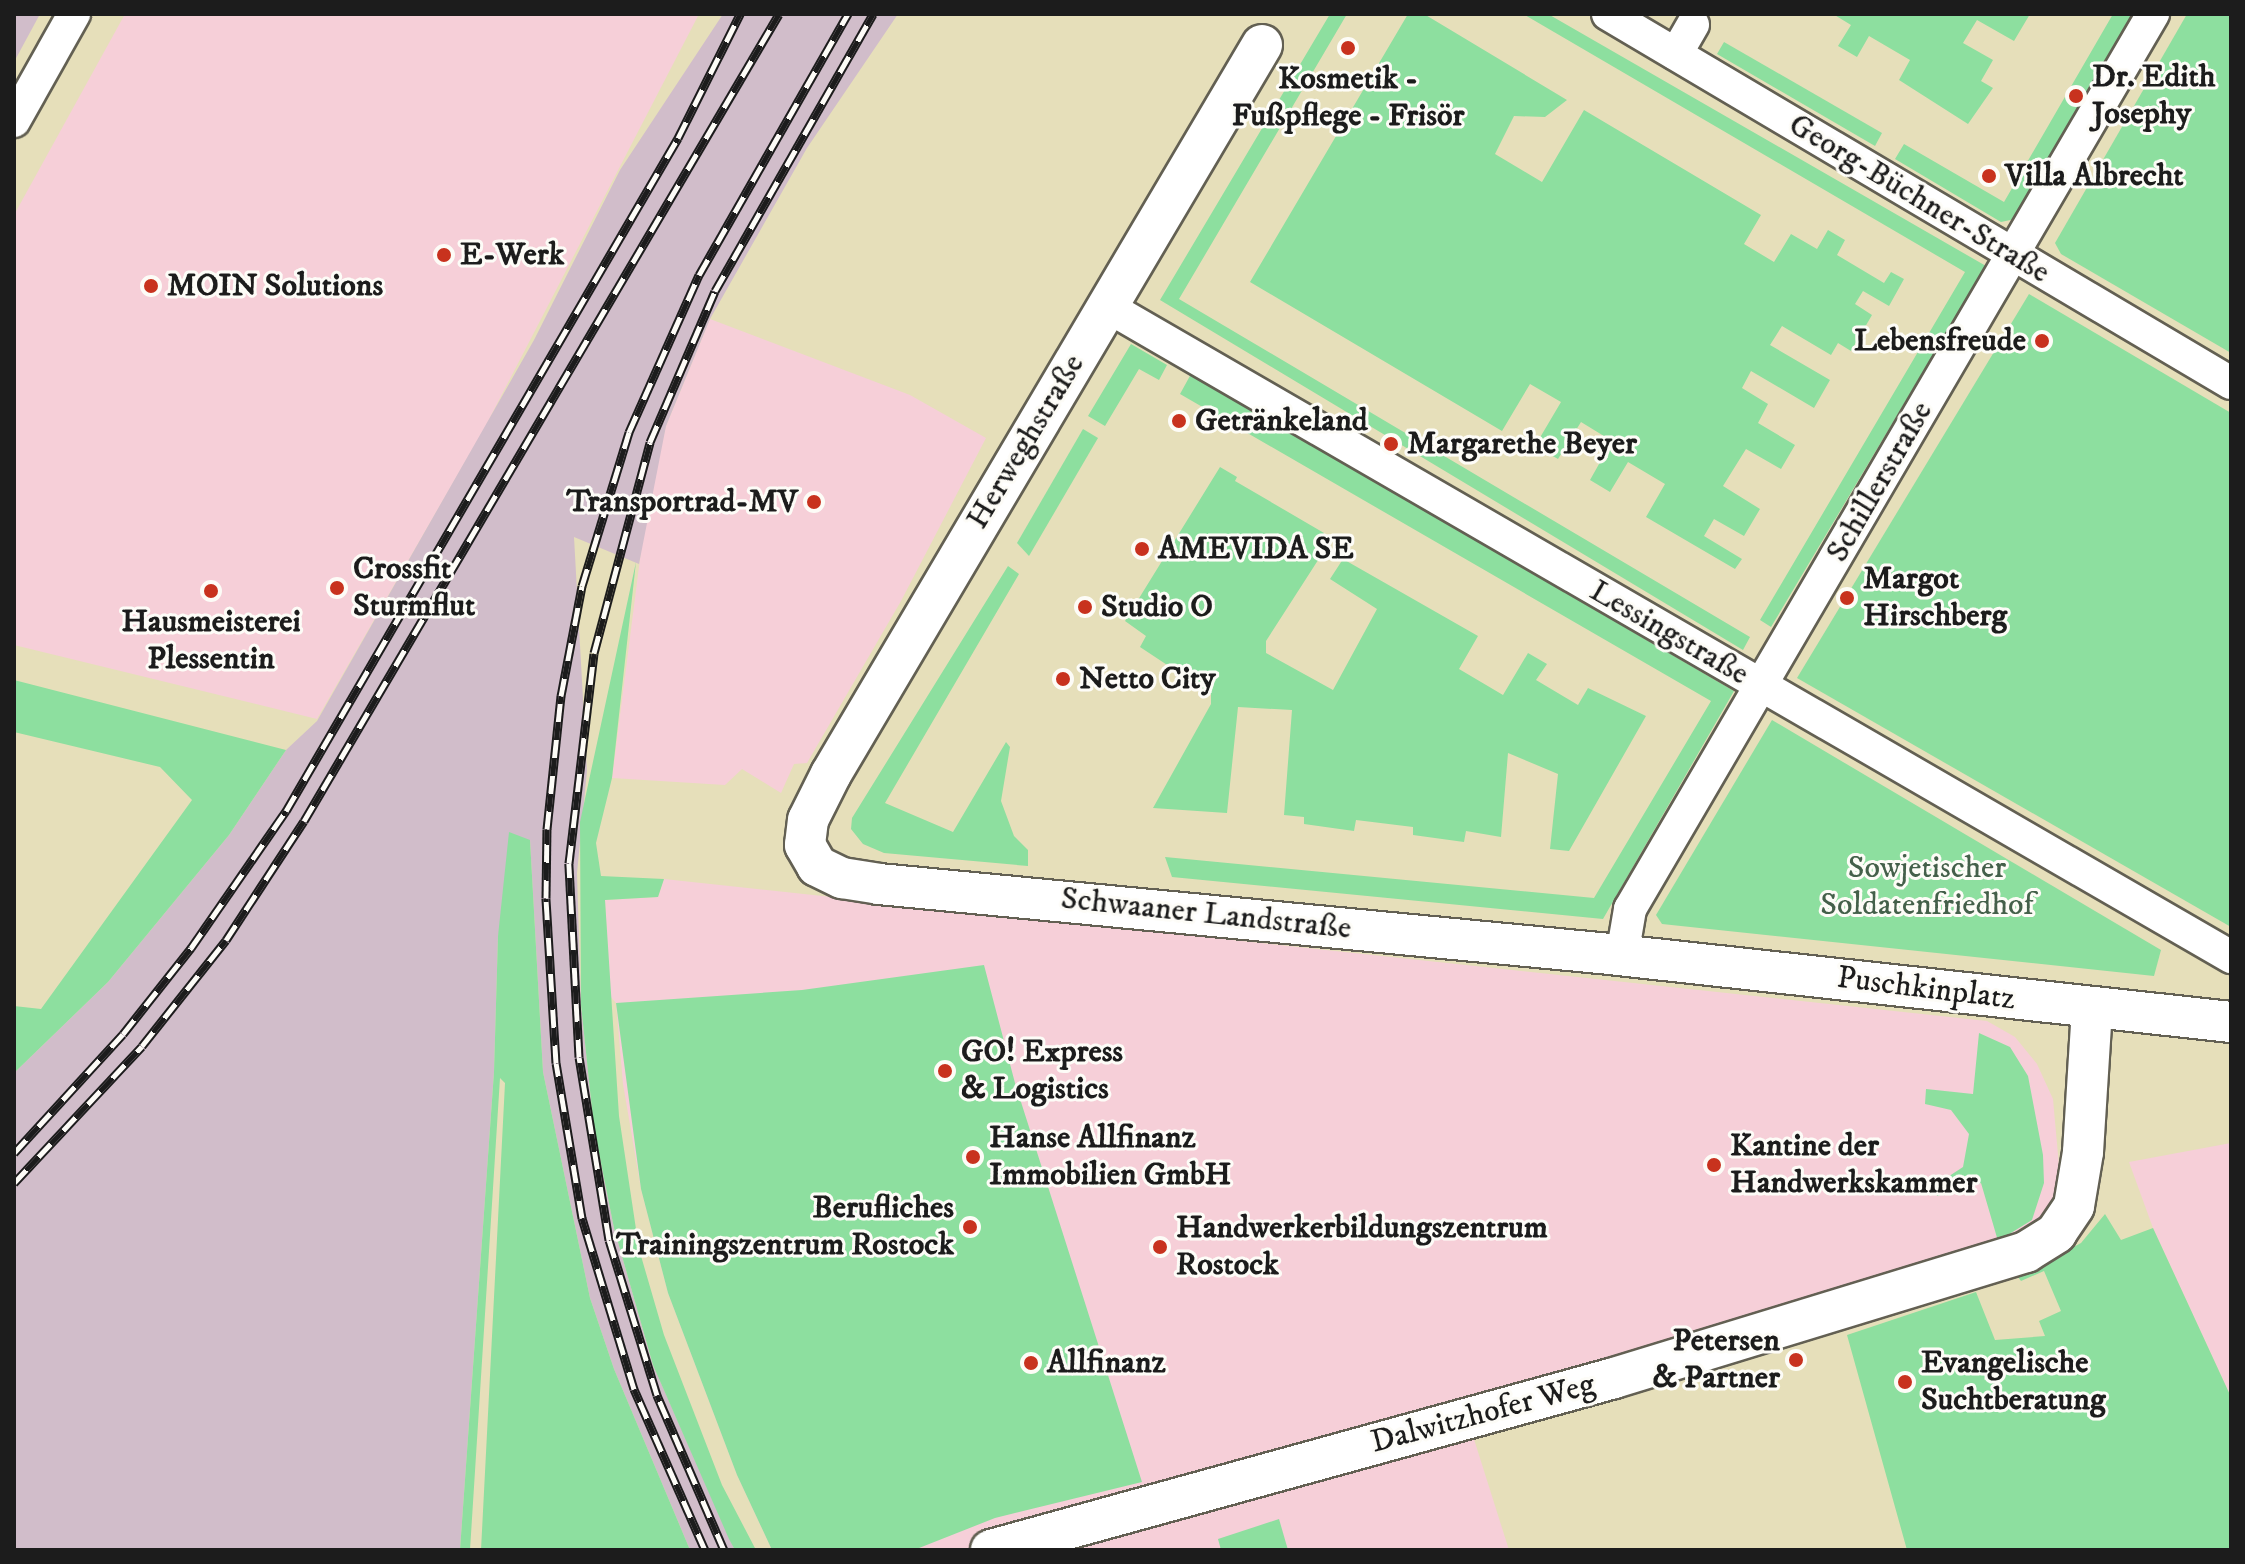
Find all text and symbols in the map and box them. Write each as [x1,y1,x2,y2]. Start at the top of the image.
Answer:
marker: Kosmetik - Fußpflege - Frisör [1339,39,1357,57]
place label: Dr. Edith Josephy [2092,59,2216,134]
place label: Kosmetik - Fußpflege - Frisör [1232,61,1464,136]
marker: Dr. Edith Josephy [2067,87,2085,105]
street label: Georg-Büchner-Straße [1782,106,2056,292]
place label: Villa Albrecht [2005,157,2184,195]
marker: Villa Albrecht [1980,167,1998,185]
place label: E-Werk [460,236,564,274]
marker: E-Werk [435,246,453,264]
place label: MOIN Solutions [167,267,383,305]
marker: MOIN Solutions [142,277,160,295]
place label: Lebensfreude [1854,322,2026,360]
marker: Lebensfreude [2033,332,2051,350]
street label: Herweghstraße [959,348,1093,536]
street label: Schillerstraße [1819,395,1941,569]
place label: Getränkeland [1195,402,1368,440]
marker: Getränkeland [1170,412,1188,430]
place label: Margarethe Beyer [1407,425,1637,463]
marker: Margarethe Beyer [1382,435,1400,453]
place label: Transportrad-MV [566,483,798,521]
marker: Transportrad-MV [805,493,823,511]
place label: AMEVIDA SE [1158,530,1354,568]
marker: AMEVIDA SE [1133,540,1151,558]
place label: Crossfit Sturmflut [353,551,475,626]
place label: Margot Hirschberg [1863,561,2007,636]
street label: Lessingstraße [1583,572,1755,694]
marker: Crossfit Sturmflut [328,579,346,597]
marker: Hausmeisterei Plessentin [202,582,220,600]
place label: Studio O [1101,588,1213,626]
marker: Margot Hirschberg [1838,589,1856,607]
marker: Studio O [1076,598,1094,616]
place label: Hausmeisterei Plessentin [121,604,301,679]
place label: Netto City [1079,660,1216,698]
marker: Netto City [1054,670,1072,688]
park label: Sowjetischer Soldatenfriedhof [1820,850,2034,925]
street label: Schwaaner Landstraße [1059,880,1353,948]
street label: Puschkinplatz [1835,959,2017,1019]
place label: GO! Express & Logistics [961,1034,1123,1109]
marker: GO! Express & Logistics [936,1062,954,1080]
place label: Hanse Allfinanz Immobilien GmbH [989,1120,1231,1195]
place label: Kantine der Handwerkskammer [1730,1128,1978,1203]
marker: Hanse Allfinanz Immobilien GmbH [964,1148,982,1166]
marker: Kantine der Handwerkskammer [1705,1156,1723,1174]
place label: Berufliches Trainingszentrum Rostock [616,1190,954,1265]
place label: Handwerkerbildungszentrum Rostock [1176,1210,1548,1285]
marker: Berufliches Trainingszentrum Rostock [961,1218,979,1236]
marker: Handwerkerbildungszentrum Rostock [1151,1238,1169,1256]
place label: Petersen & Partner [1652,1323,1780,1398]
place label: Allfinanz [1047,1344,1166,1382]
place label: Evangelische Suchtberatung [1921,1345,2106,1420]
marker: Petersen & Partner [1787,1351,1805,1369]
marker: Allfinanz [1022,1354,1040,1372]
street label: Dalwitzhofer Weg [1367,1366,1599,1462]
marker: Evangelische Suchtberatung [1896,1373,1914,1391]

